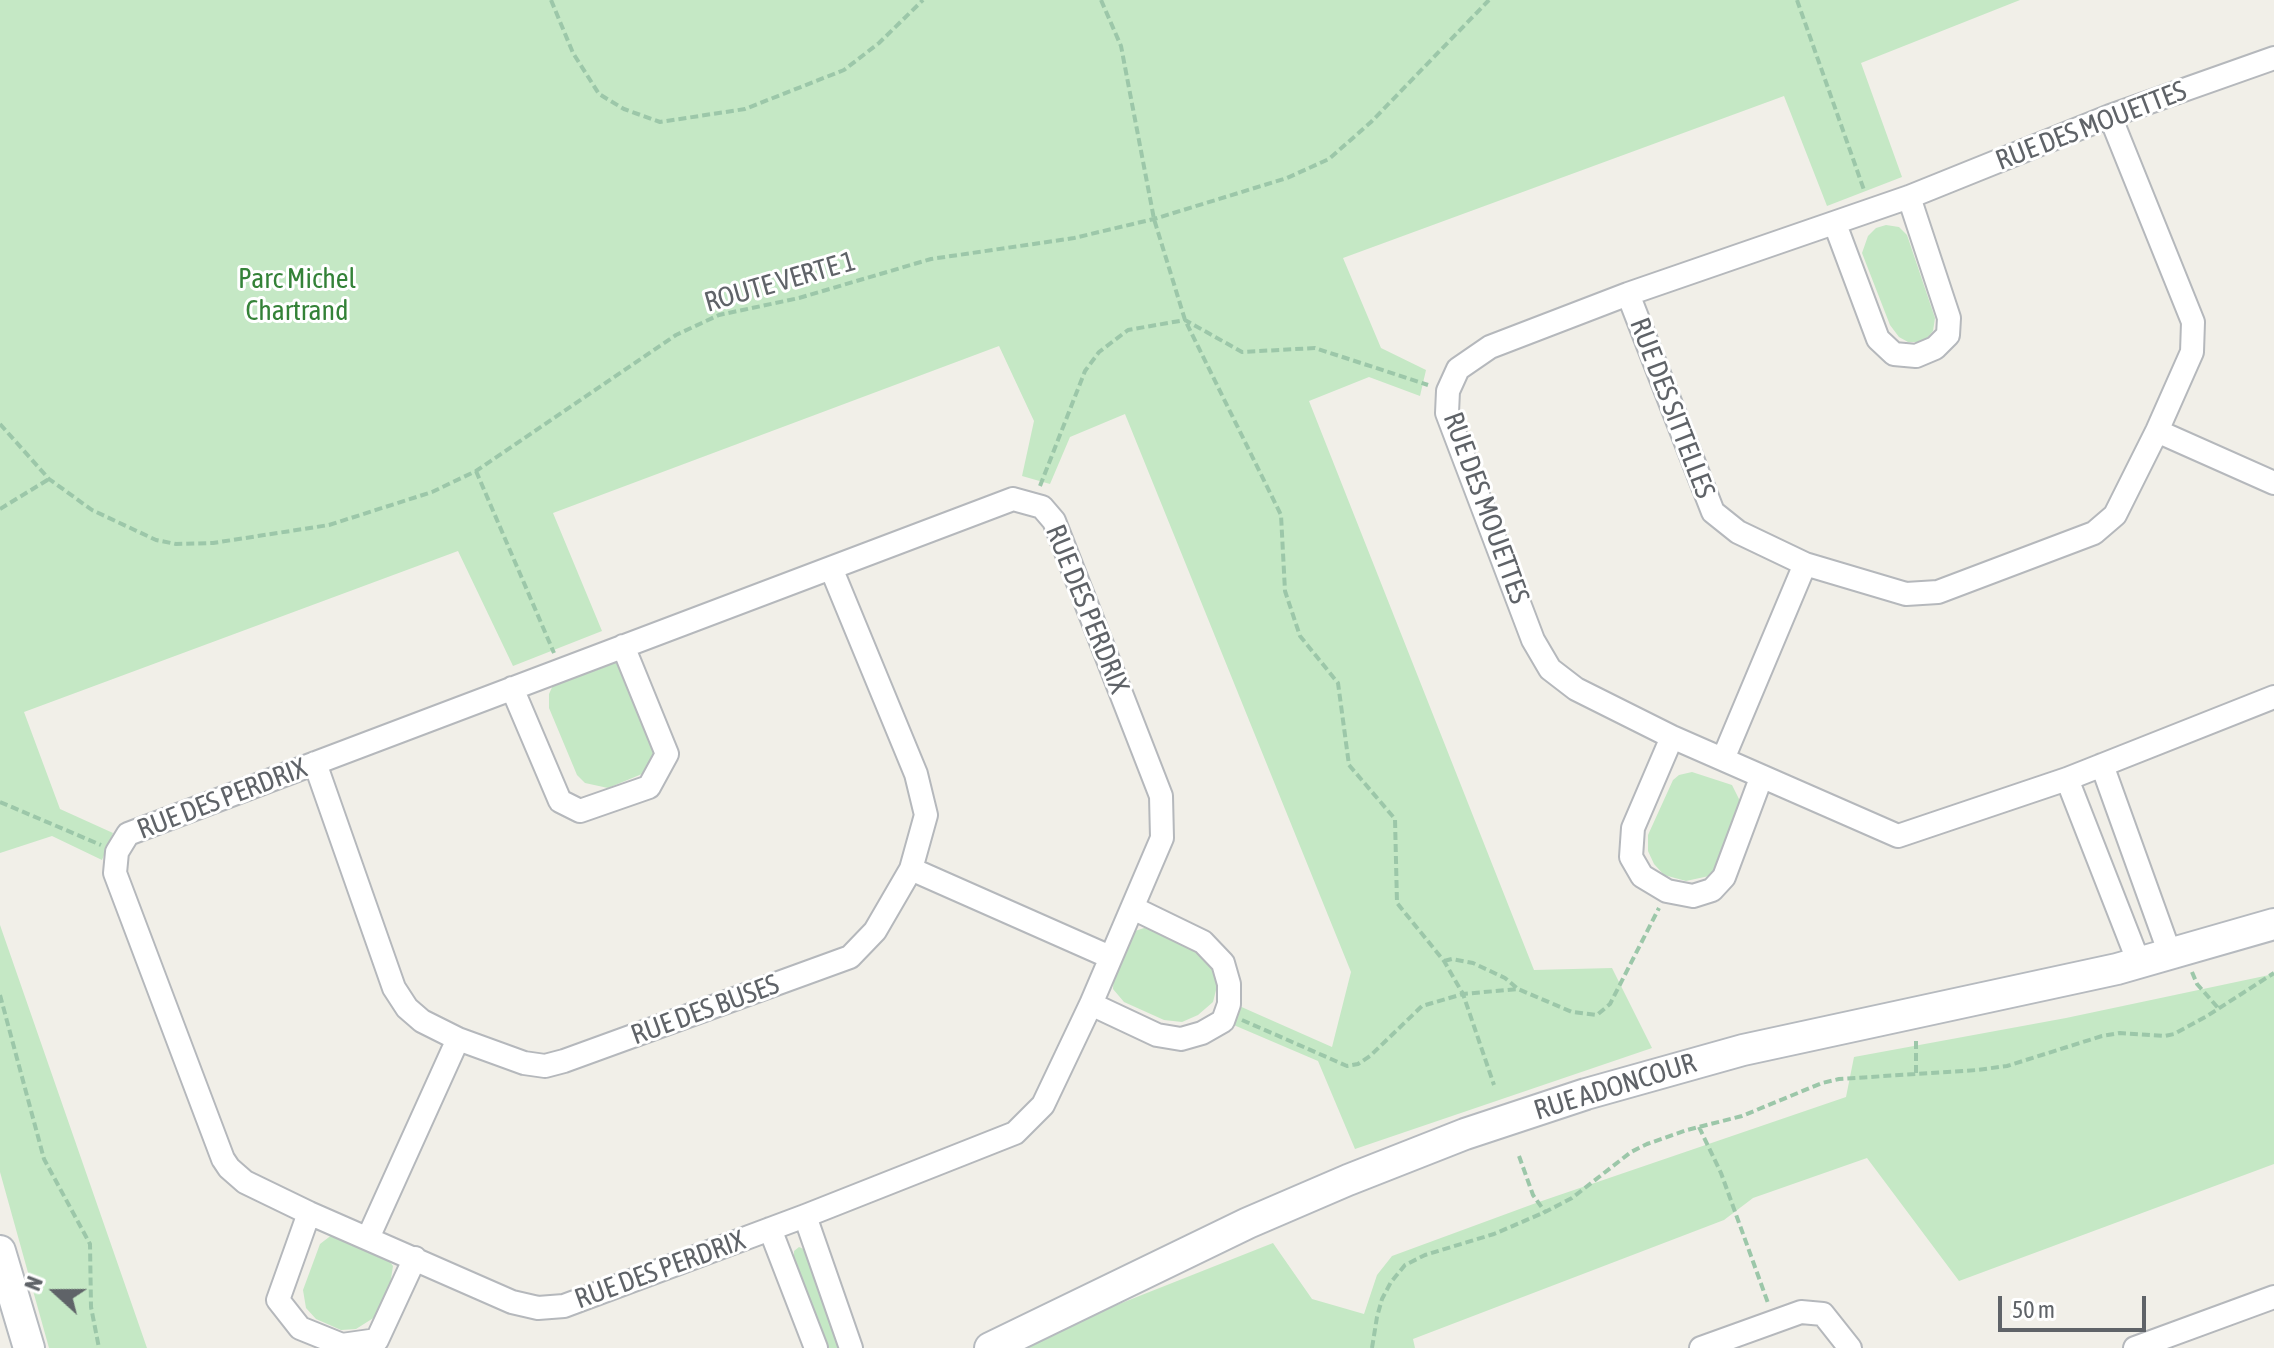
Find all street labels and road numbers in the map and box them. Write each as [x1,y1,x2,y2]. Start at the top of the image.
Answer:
street label: RUE DES MOUETTES [1991,74,2191,178]
street label: ROUTE VERTE 1 [701,244,859,320]
street label: RUE DES SITTELLES [1622,313,1722,503]
street label: RUE DES MOUETTES [1436,408,1536,608]
street label: RUE DES PERDRIX [1038,520,1136,698]
street label: RUE DES PERDRIX [133,751,311,847]
street label: RUE DES BUSES [627,968,783,1052]
street label: RUE ADONCOUR [1530,1046,1700,1128]
street label: RUE DES PERDRIX [570,1224,750,1316]

